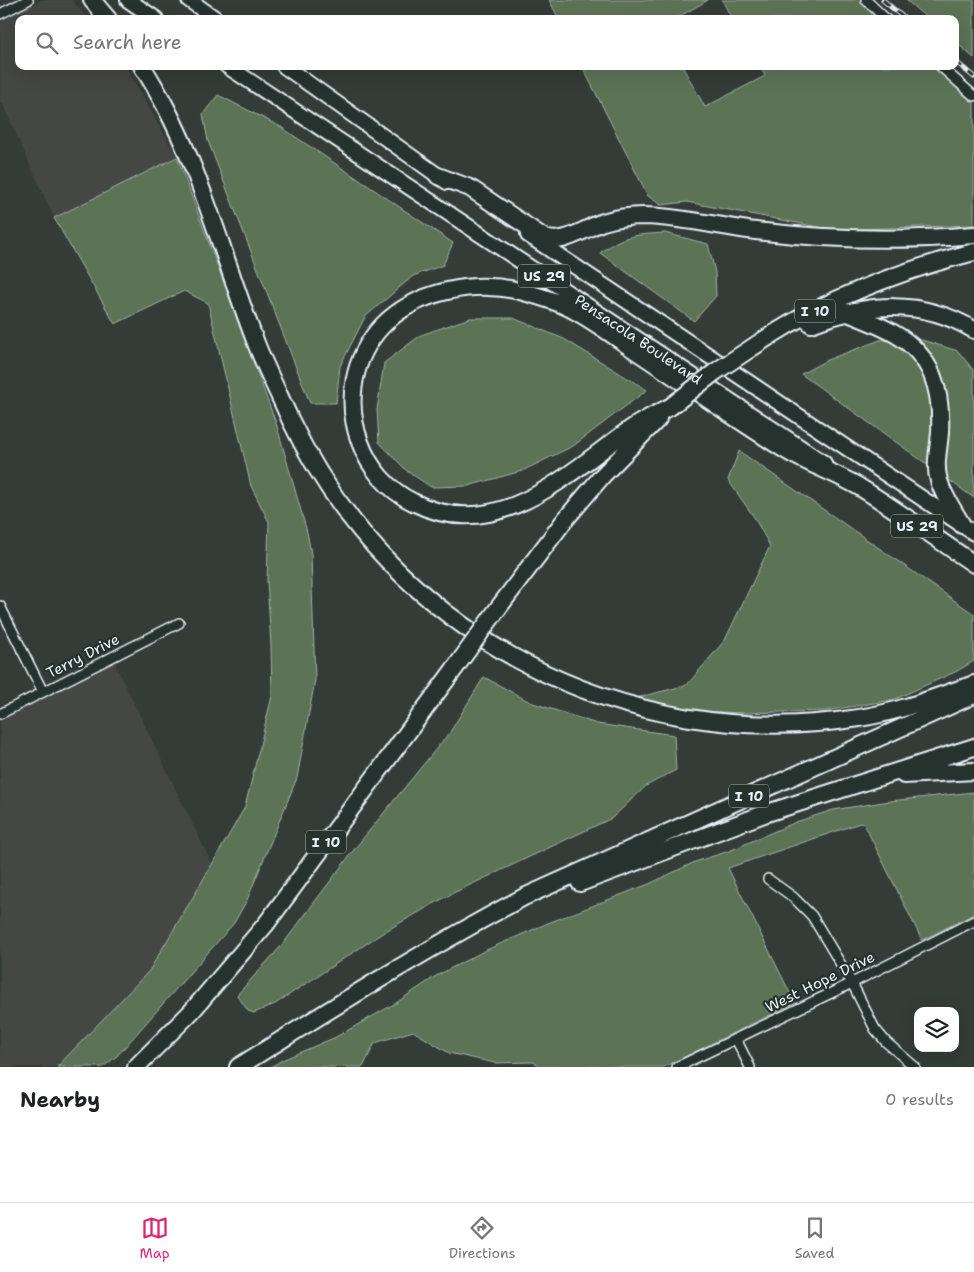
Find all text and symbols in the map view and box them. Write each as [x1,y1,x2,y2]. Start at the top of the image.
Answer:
search box [15,15,959,70]
icon: search [33,29,61,57]
text: Search here [73,30,182,55]
road number: US 29 [518,264,570,288]
street label: Pensacola Boulevard [571,290,706,390]
road number: I 10 [795,300,835,322]
road number: US 29 [891,514,943,538]
street label: Terry Drive [43,629,123,683]
road number: I 10 [729,784,769,808]
road number: I 10 [306,830,346,854]
street label: West Hope Drive [762,947,878,1017]
map controls [914,1007,959,1052]
button: layers [914,1007,959,1052]
text: Nearby [20,1086,100,1114]
text: 0 results [885,1089,954,1110]
tab: Map [140,1214,170,1262]
tab: Directions [449,1214,515,1262]
tab: Saved [795,1214,834,1262]

